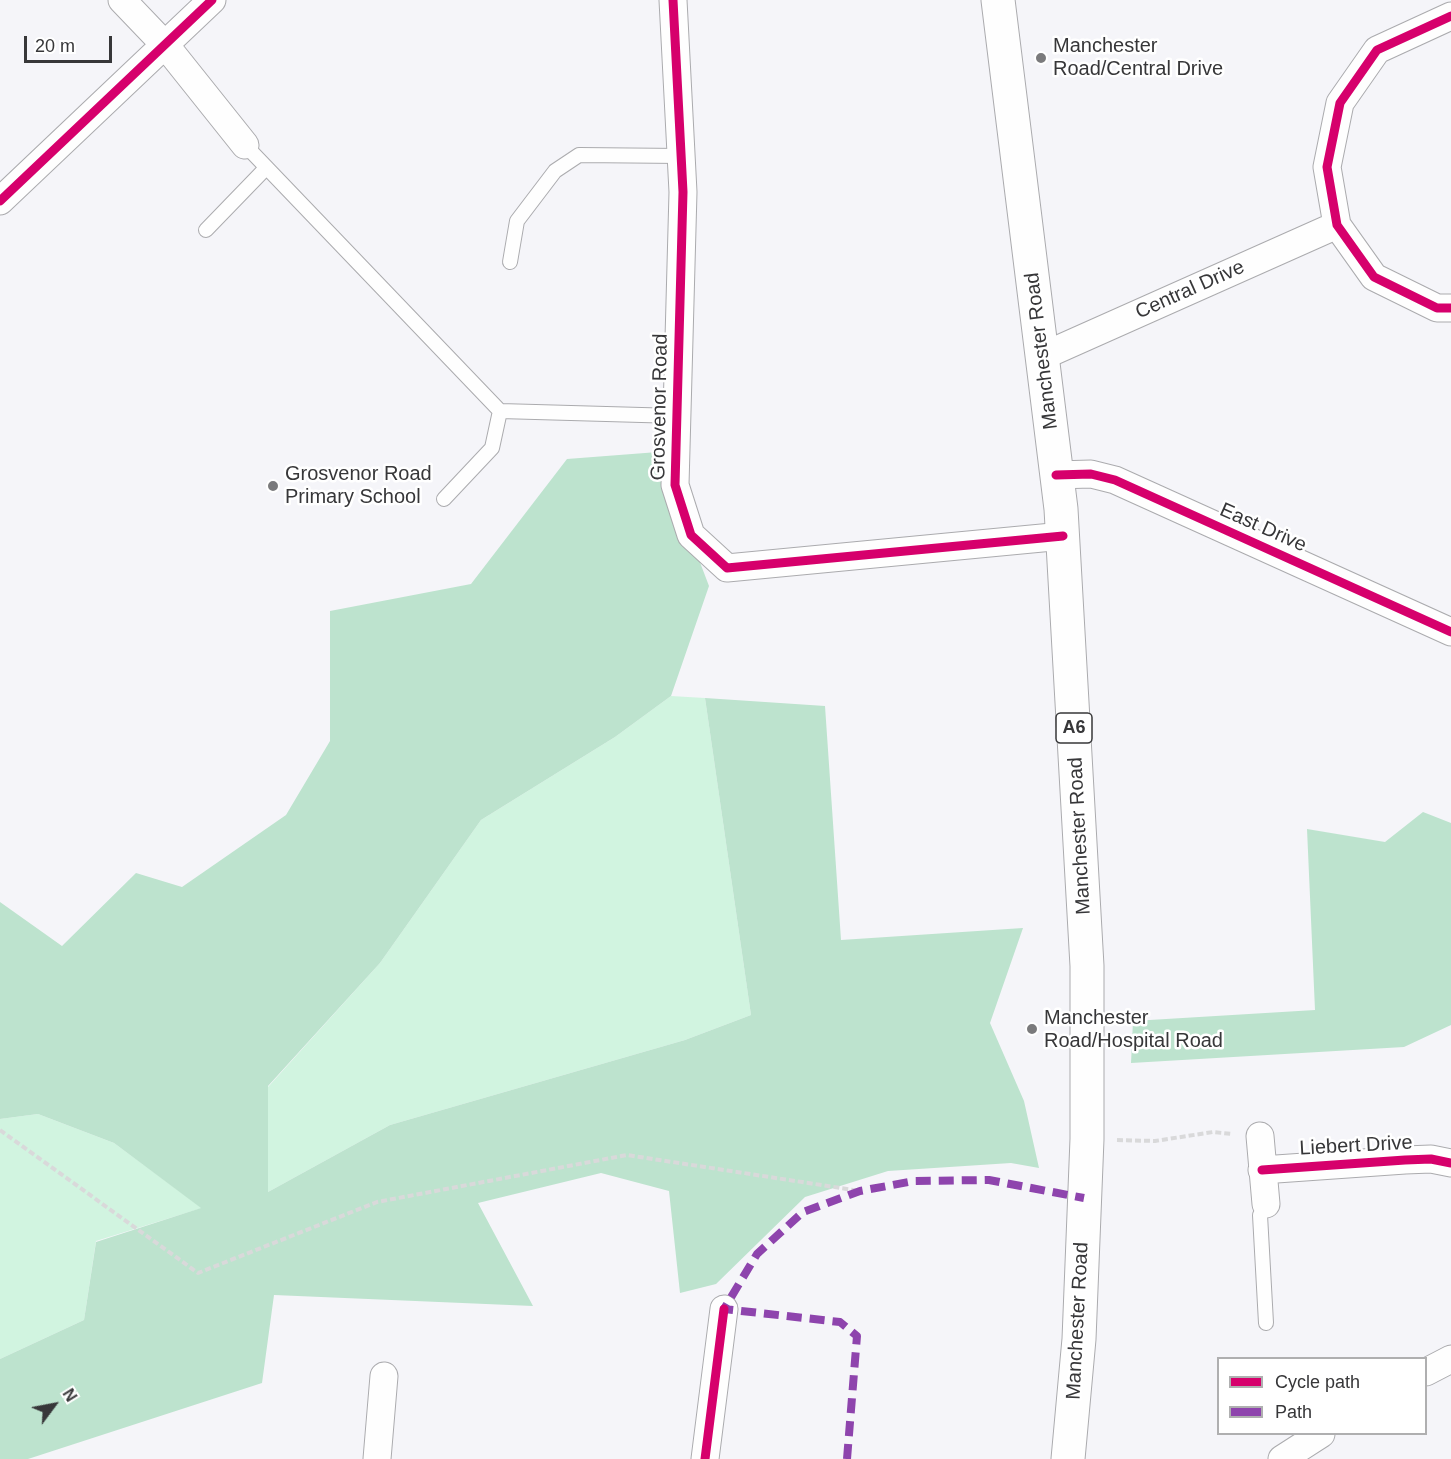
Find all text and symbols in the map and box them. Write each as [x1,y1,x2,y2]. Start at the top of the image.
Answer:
scale bar [27,24,116,62]
place label: Manchester Road/Central Drive [1053,34,1223,81]
text: 20 m [35,36,75,56]
marker: Manchester Road/Central Drive [1034,51,1048,65]
street label: Central Drive [1132,255,1248,325]
street label: Manchester Road [1020,271,1064,431]
street label: Grosvenor Road [647,333,673,481]
place label: Grosvenor Road Primary School [285,462,432,509]
marker: Grosvenor Road Primary School [266,479,280,493]
street label: East Drive [1216,498,1310,558]
road number: A6 [1056,713,1092,743]
street label: Manchester Road [1064,757,1096,915]
place label: Manchester Road/Hospital Road [1044,1006,1223,1053]
marker: Manchester Road/Hospital Road [1025,1022,1039,1036]
street label: Liebert Drive [1299,1131,1413,1161]
street label: Manchester Road [1062,1242,1094,1400]
legend [1217,1357,1427,1435]
text: Cycle path [1275,1372,1360,1392]
north arrow [24,1375,84,1435]
text: N [59,1386,80,1405]
text: Path [1275,1402,1312,1422]

